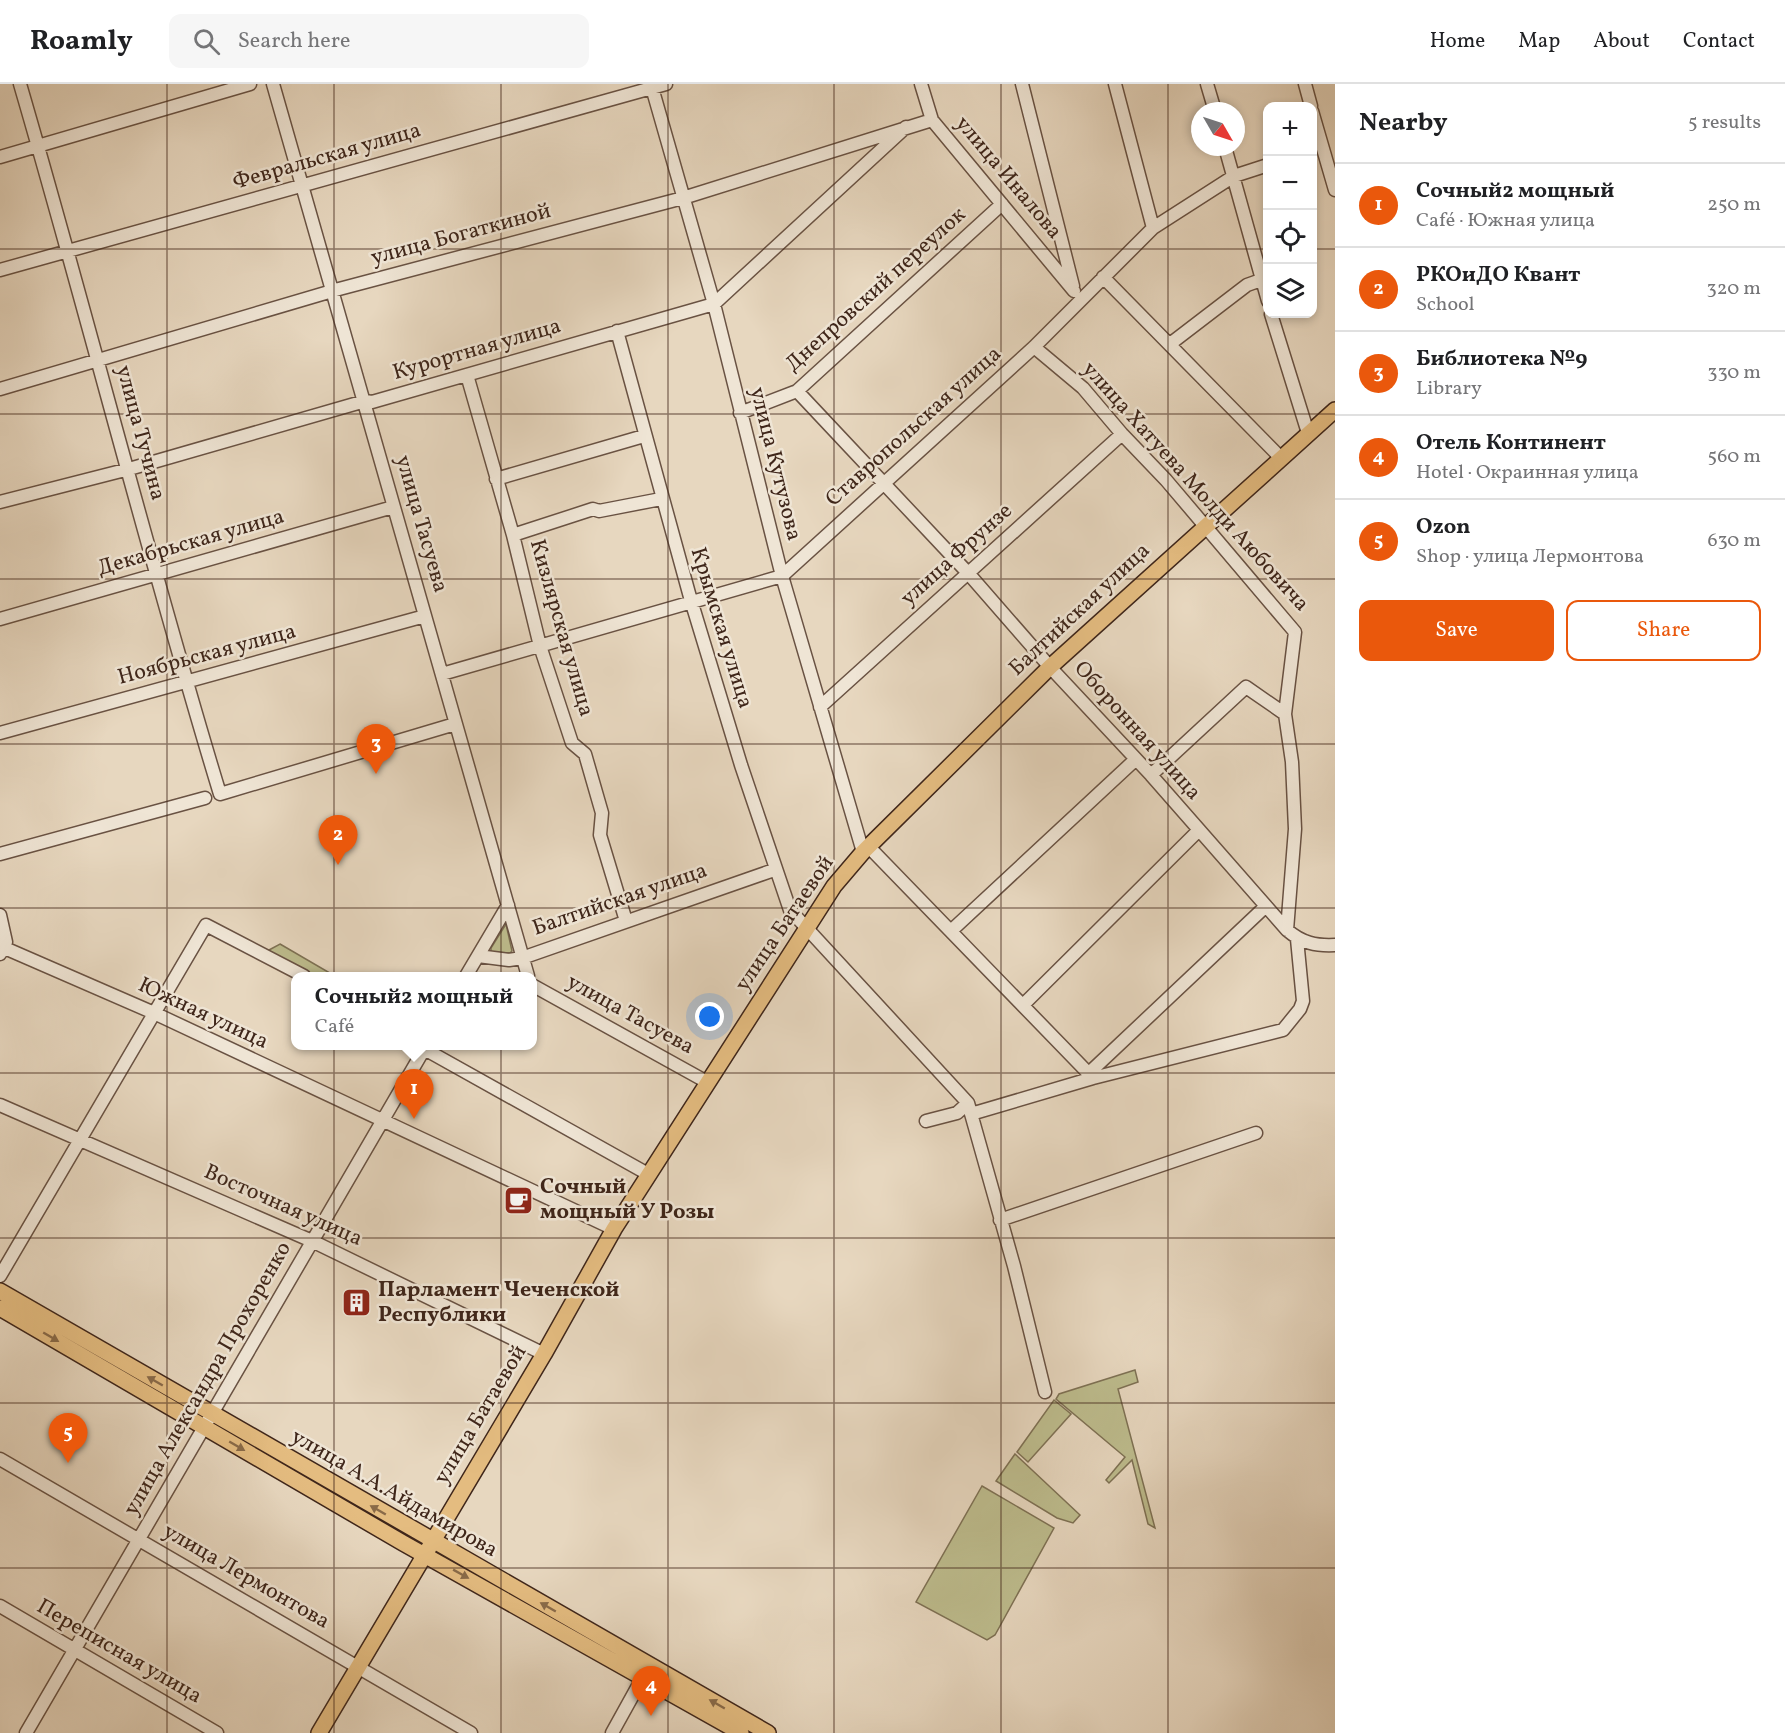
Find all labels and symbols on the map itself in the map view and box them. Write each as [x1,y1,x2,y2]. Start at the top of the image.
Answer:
north arrow [1191,102,1245,156]
street label: улица Иналова [947,110,1069,246]
street label: Февральская улица [229,115,425,199]
street label: улица Богаткиной [368,196,554,274]
street label: Днепровский переулок [779,200,973,380]
street label: Курортная улица [389,311,565,389]
street label: Ставропольская улица [819,339,1009,515]
street label: улица Хатуева Молди Аюбовича [1074,355,1316,619]
street label: улица Тучина [107,362,173,504]
street label: улица Кутузова [741,384,809,544]
street label: улица Тасуева [387,452,455,596]
street label: улица Фрунзе [894,496,1020,614]
street label: Декабрьская улица [94,501,288,584]
street label: Кизлярская улица [521,536,601,720]
street label: Балтийская улица [1002,536,1158,684]
street label: Крымская улица [682,544,760,712]
street label: Ноябрьская улица [114,616,300,694]
street label: Оборонная улица [1066,655,1208,808]
pin: 3 [356,724,395,774]
pin: 2 [318,816,358,865]
street label: улица Батаевой [728,850,842,998]
street label: Балтийская улица [528,856,712,944]
street label: улица Тасуева [561,967,699,1063]
street label: Южная улица [133,970,273,1058]
your location [695,1002,724,1031]
pin: 1 [394,1070,434,1119]
street label: Восточная улица [199,1157,367,1255]
place label: Сочный мощный У Розы [540,1172,714,1228]
cafe icon: Сочный мощный У Розы [503,1184,535,1216]
street label: улица Александра Прохоренко [117,1236,299,1522]
place label: Парламент Чеченской Республики [378,1275,619,1331]
building icon: Парламент Чеченской Республики [341,1287,373,1319]
one-way arrow [42,1332,59,1342]
street label: улица Батаевой [427,1339,535,1491]
one-way arrow [147,1376,163,1387]
pin: 5 [48,1414,88,1463]
street label: улица А.А.Айдамирова [285,1422,503,1566]
one-way arrow [229,1441,245,1452]
one-way arrow [370,1505,386,1516]
street label: улица Лермонтова [157,1517,335,1637]
one-way arrow [453,1569,469,1580]
street label: Переписная улица [30,1592,208,1712]
one-way arrow [539,1602,556,1612]
pin: 4 [632,1666,670,1716]
one-way arrow [708,1699,725,1709]

